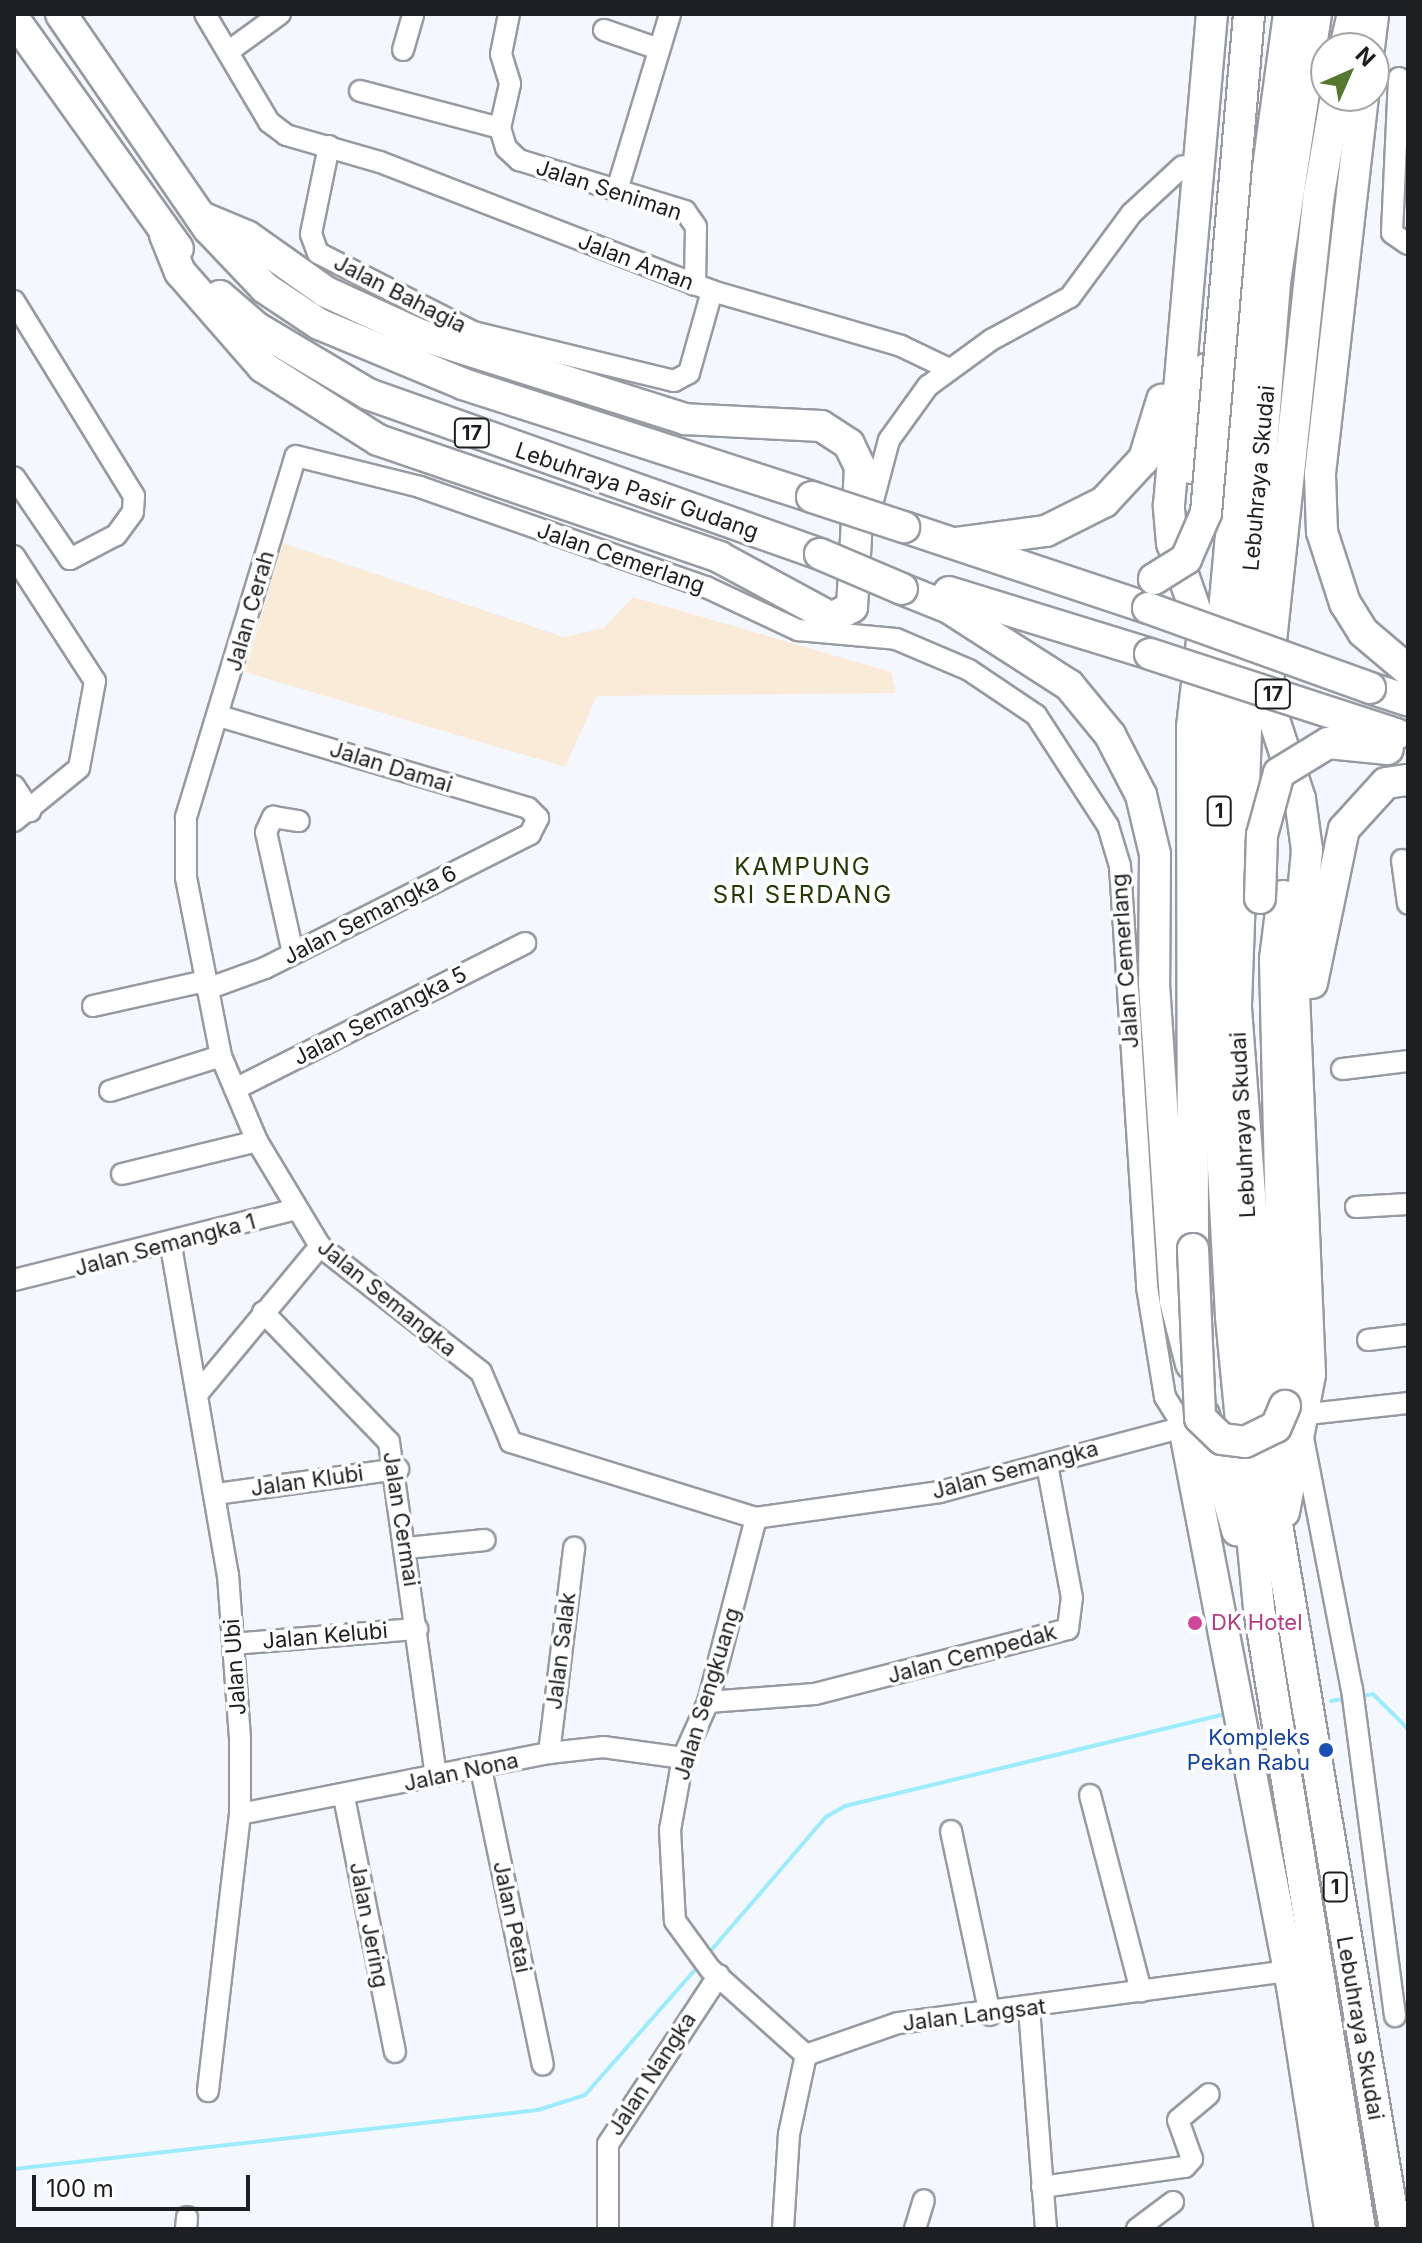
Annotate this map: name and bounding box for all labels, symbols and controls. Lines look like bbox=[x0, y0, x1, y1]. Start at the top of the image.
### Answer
north arrow bbox=[1310, 32, 1390, 112]
text: N bbox=[1350, 41, 1381, 72]
street label: Jalan Seniman bbox=[533, 154, 685, 226]
street label: Jalan Aman bbox=[575, 228, 697, 296]
street label: Jalan Bahagia bbox=[329, 249, 471, 339]
street label: Lebuhraya Skudai bbox=[1238, 384, 1280, 572]
road number: 17 bbox=[452, 417, 492, 449]
street label: Lebuhraya Pasir Gudang bbox=[512, 437, 762, 545]
street label: Jalan Cemerlang bbox=[534, 517, 708, 599]
street label: Jalan Cerah bbox=[220, 548, 280, 674]
road number: 17 bbox=[1253, 678, 1293, 710]
street label: Jalan Damai bbox=[326, 736, 456, 798]
road number: 1 bbox=[1205, 795, 1233, 827]
district label: KAMPUNG SRI SERDANG bbox=[713, 853, 893, 909]
street label: Jalan Semangka 6 bbox=[279, 860, 461, 970]
street label: Jalan Cemerlang bbox=[1106, 873, 1144, 1049]
street label: Jalan Semangka 5 bbox=[289, 961, 471, 1071]
street label: Lebuhraya Skudai bbox=[1225, 1031, 1261, 1219]
street label: Jalan Semangka 1 bbox=[72, 1208, 258, 1282]
street label: Jalan Semangka bbox=[312, 1234, 462, 1362]
street label: Jalan Semangka bbox=[929, 1435, 1101, 1505]
street label: Jalan Cermai bbox=[377, 1450, 425, 1588]
street label: Jalan Klubi bbox=[249, 1460, 365, 1502]
street label: Jalan Salak bbox=[541, 1591, 581, 1711]
street label: Jalan Sengkuang bbox=[668, 1604, 746, 1784]
place label: DK Hotel bbox=[1211, 1610, 1303, 1636]
marker: DK Hotel bbox=[1186, 1614, 1204, 1632]
street label: Jalan Kelubi bbox=[261, 1617, 389, 1655]
street label: Jalan Ubi bbox=[218, 1618, 252, 1716]
street label: Jalan Cempedak bbox=[884, 1619, 1060, 1689]
place label: Kompleks Pekan Rabu bbox=[1187, 1724, 1310, 1776]
marker: Kompleks Pekan Rabu bbox=[1317, 1741, 1335, 1759]
street label: Jalan Nona bbox=[401, 1747, 521, 1797]
street label: Jalan Petai bbox=[487, 1859, 537, 1975]
street label: Jalan Jering bbox=[344, 1860, 394, 1990]
road number: 1 bbox=[1321, 1871, 1349, 1903]
street label: Lebuhraya Skudai bbox=[1331, 1934, 1389, 2122]
street label: Jalan Langsat bbox=[901, 1993, 1047, 2037]
street label: Jalan Nangka bbox=[602, 2007, 702, 2141]
scale bar bbox=[36, 2159, 254, 2209]
text: 100 m bbox=[46, 2174, 114, 2203]

